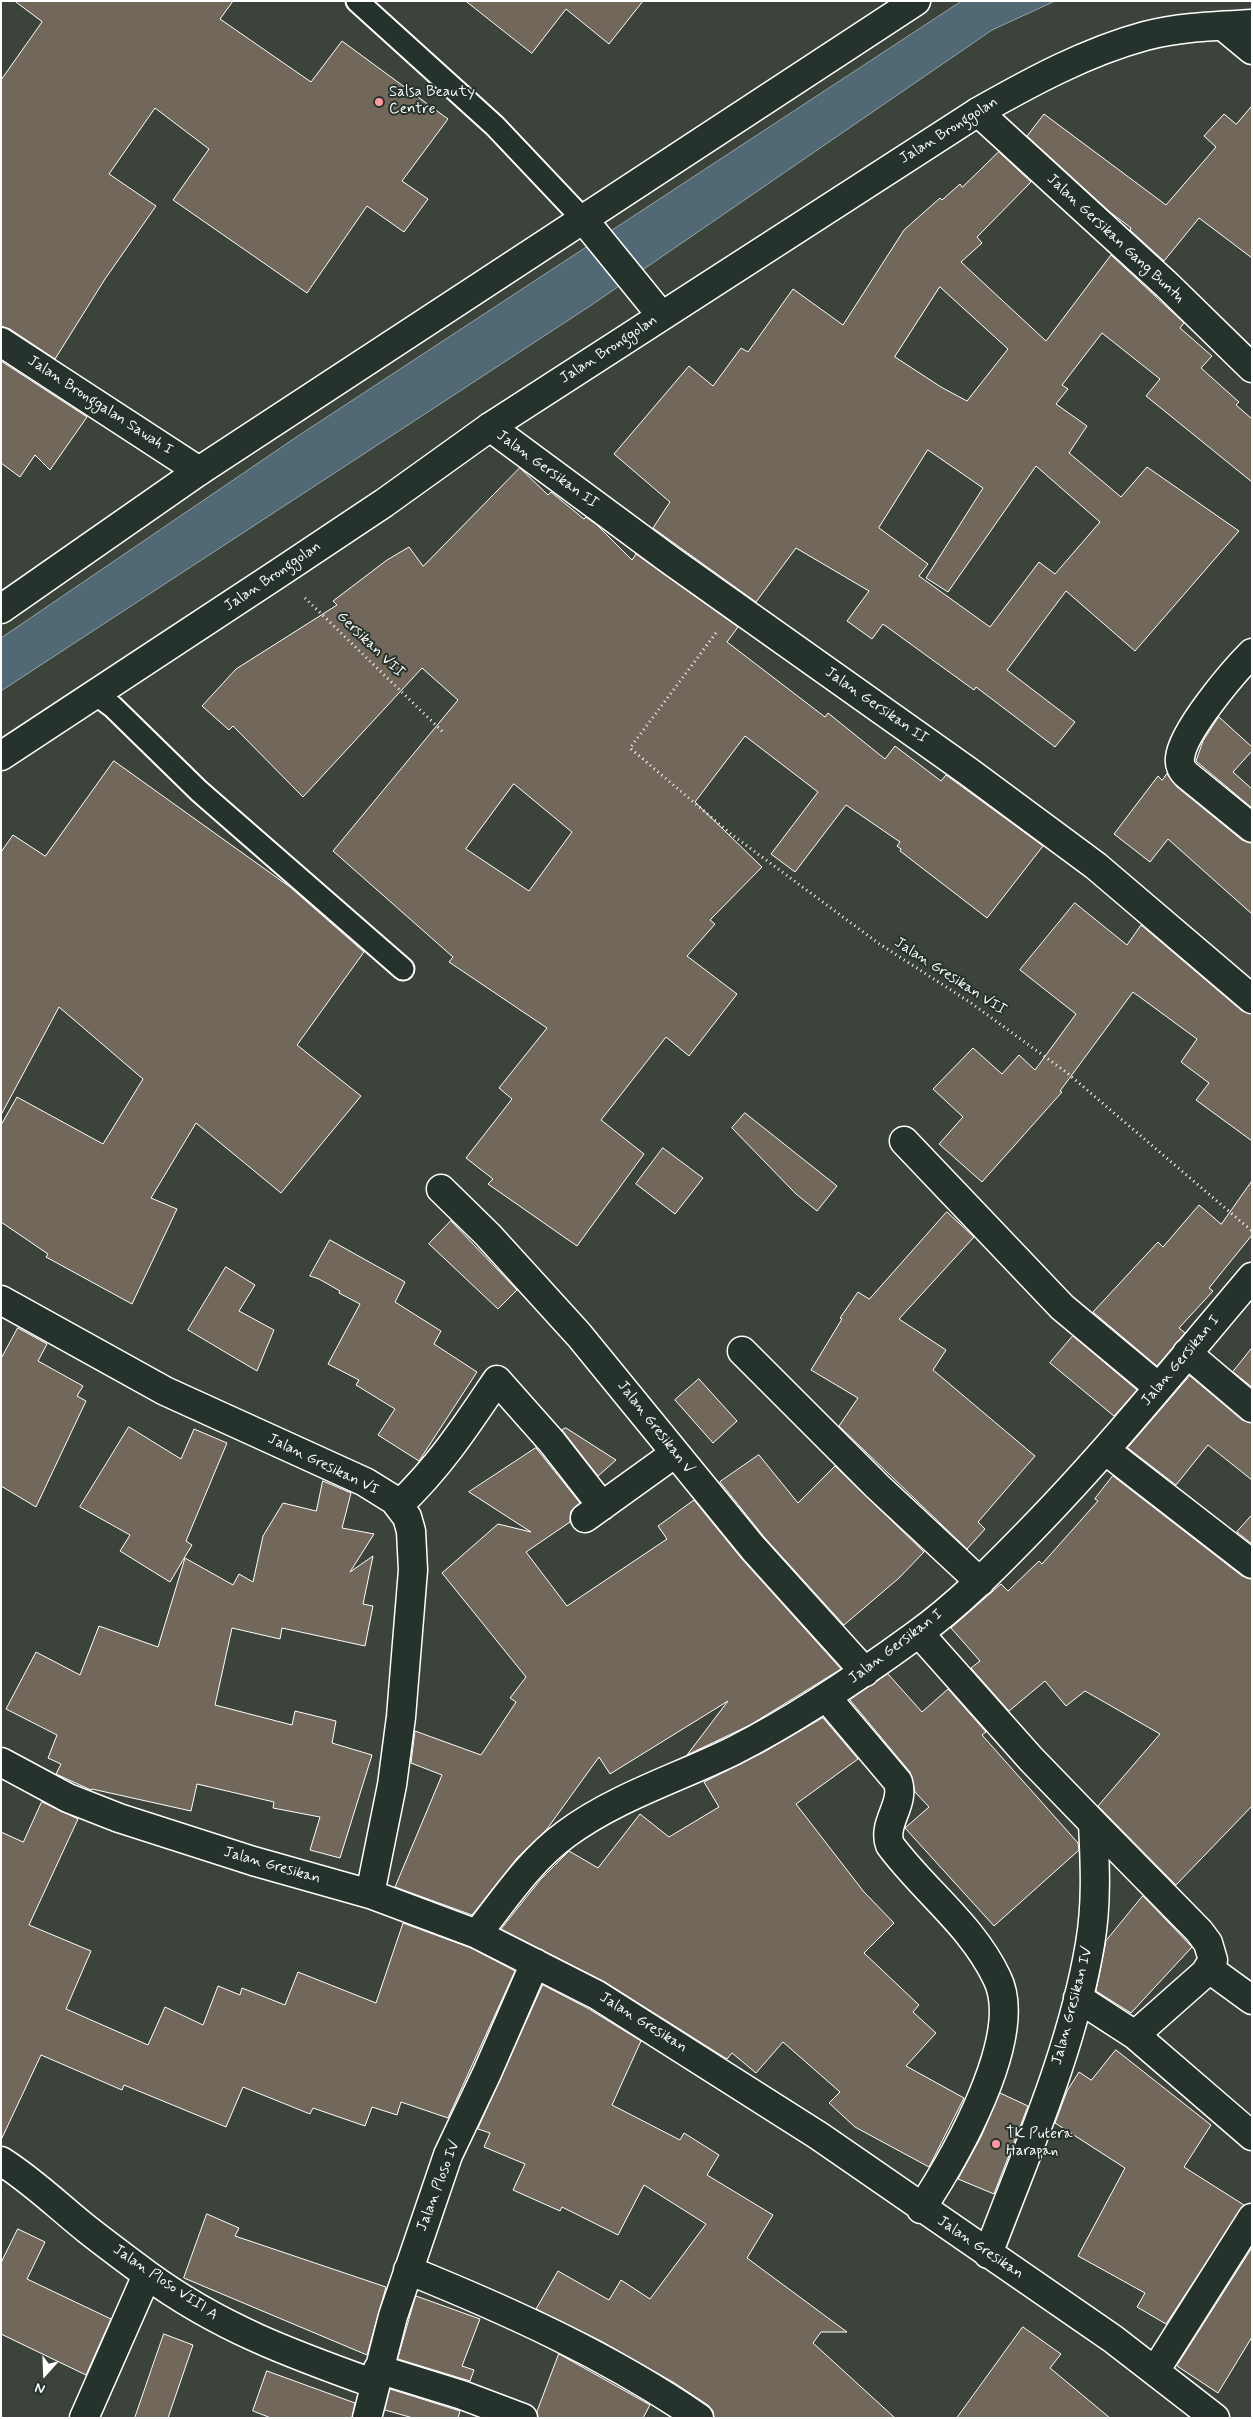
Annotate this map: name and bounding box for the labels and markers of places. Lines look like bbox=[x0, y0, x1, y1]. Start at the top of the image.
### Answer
place label: Salsa Beauty Centre bbox=[389, 84, 475, 119]
marker: Salsa Beauty Centre bbox=[373, 96, 385, 108]
place label: TK Putera Harapan bbox=[1006, 2126, 1072, 2161]
marker: TK Putera Harapan bbox=[990, 2138, 1002, 2150]

